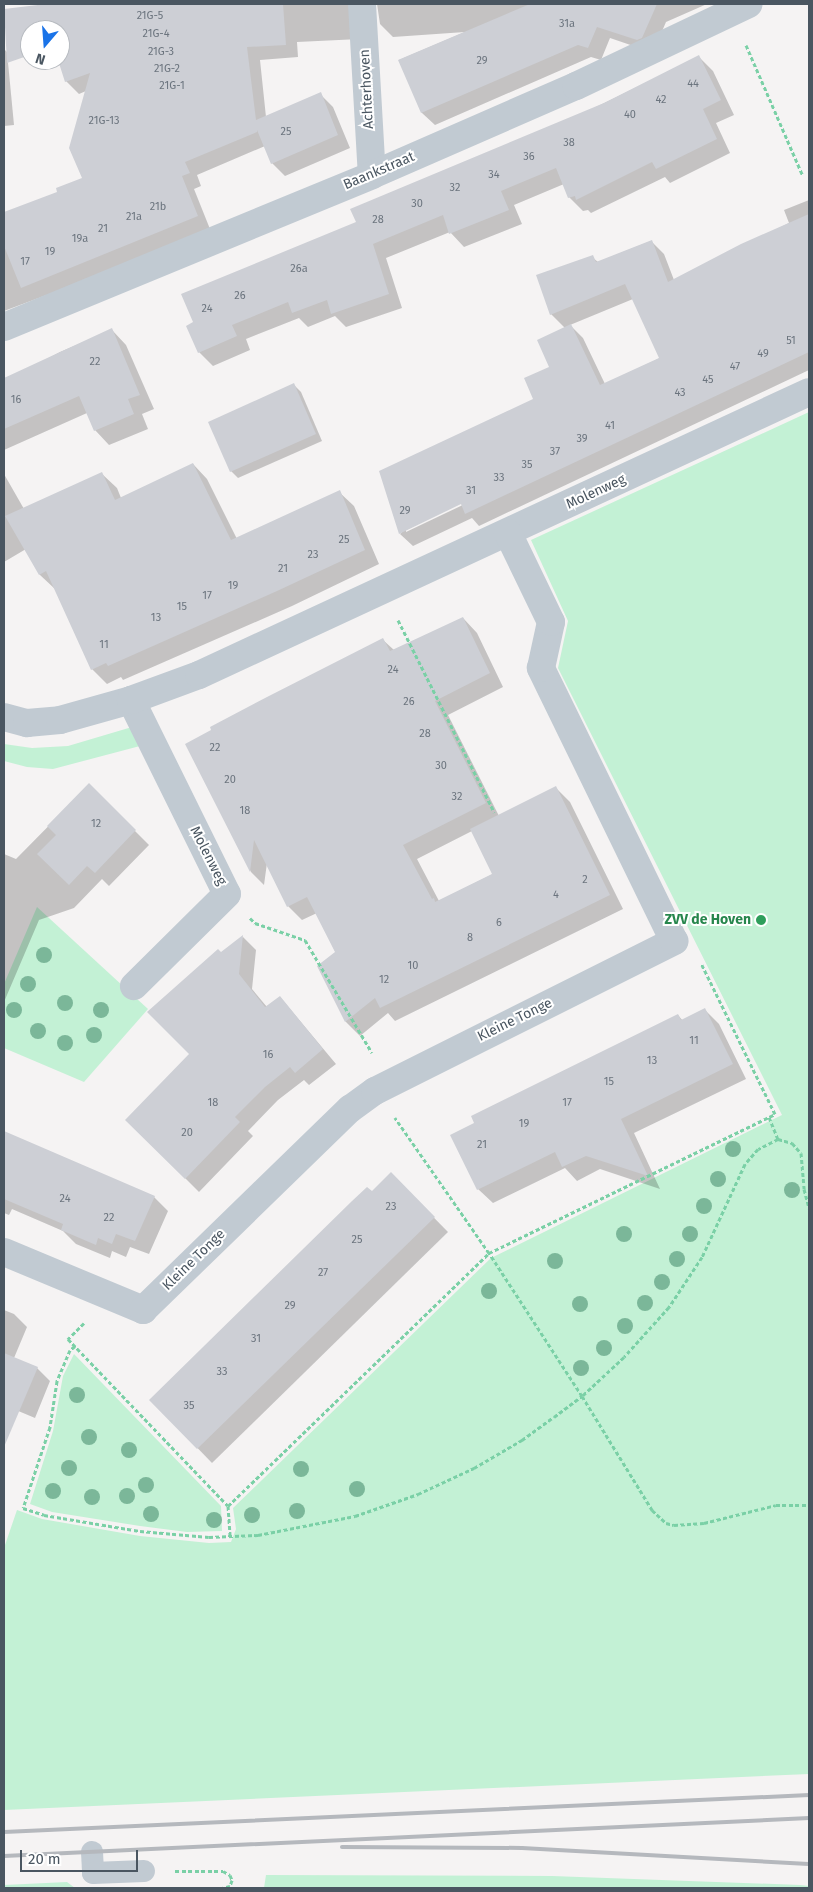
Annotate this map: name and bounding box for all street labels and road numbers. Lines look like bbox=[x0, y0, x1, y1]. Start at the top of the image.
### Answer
street label: Achterhoven bbox=[357, 49, 377, 129]
street label: Baankstraat bbox=[341, 148, 417, 194]
street label: Molenweg bbox=[564, 471, 628, 513]
street label: Molenweg bbox=[186, 824, 230, 888]
street label: Kleine Tonge bbox=[475, 995, 555, 1045]
street label: Kleine Tonge bbox=[159, 1226, 229, 1294]

